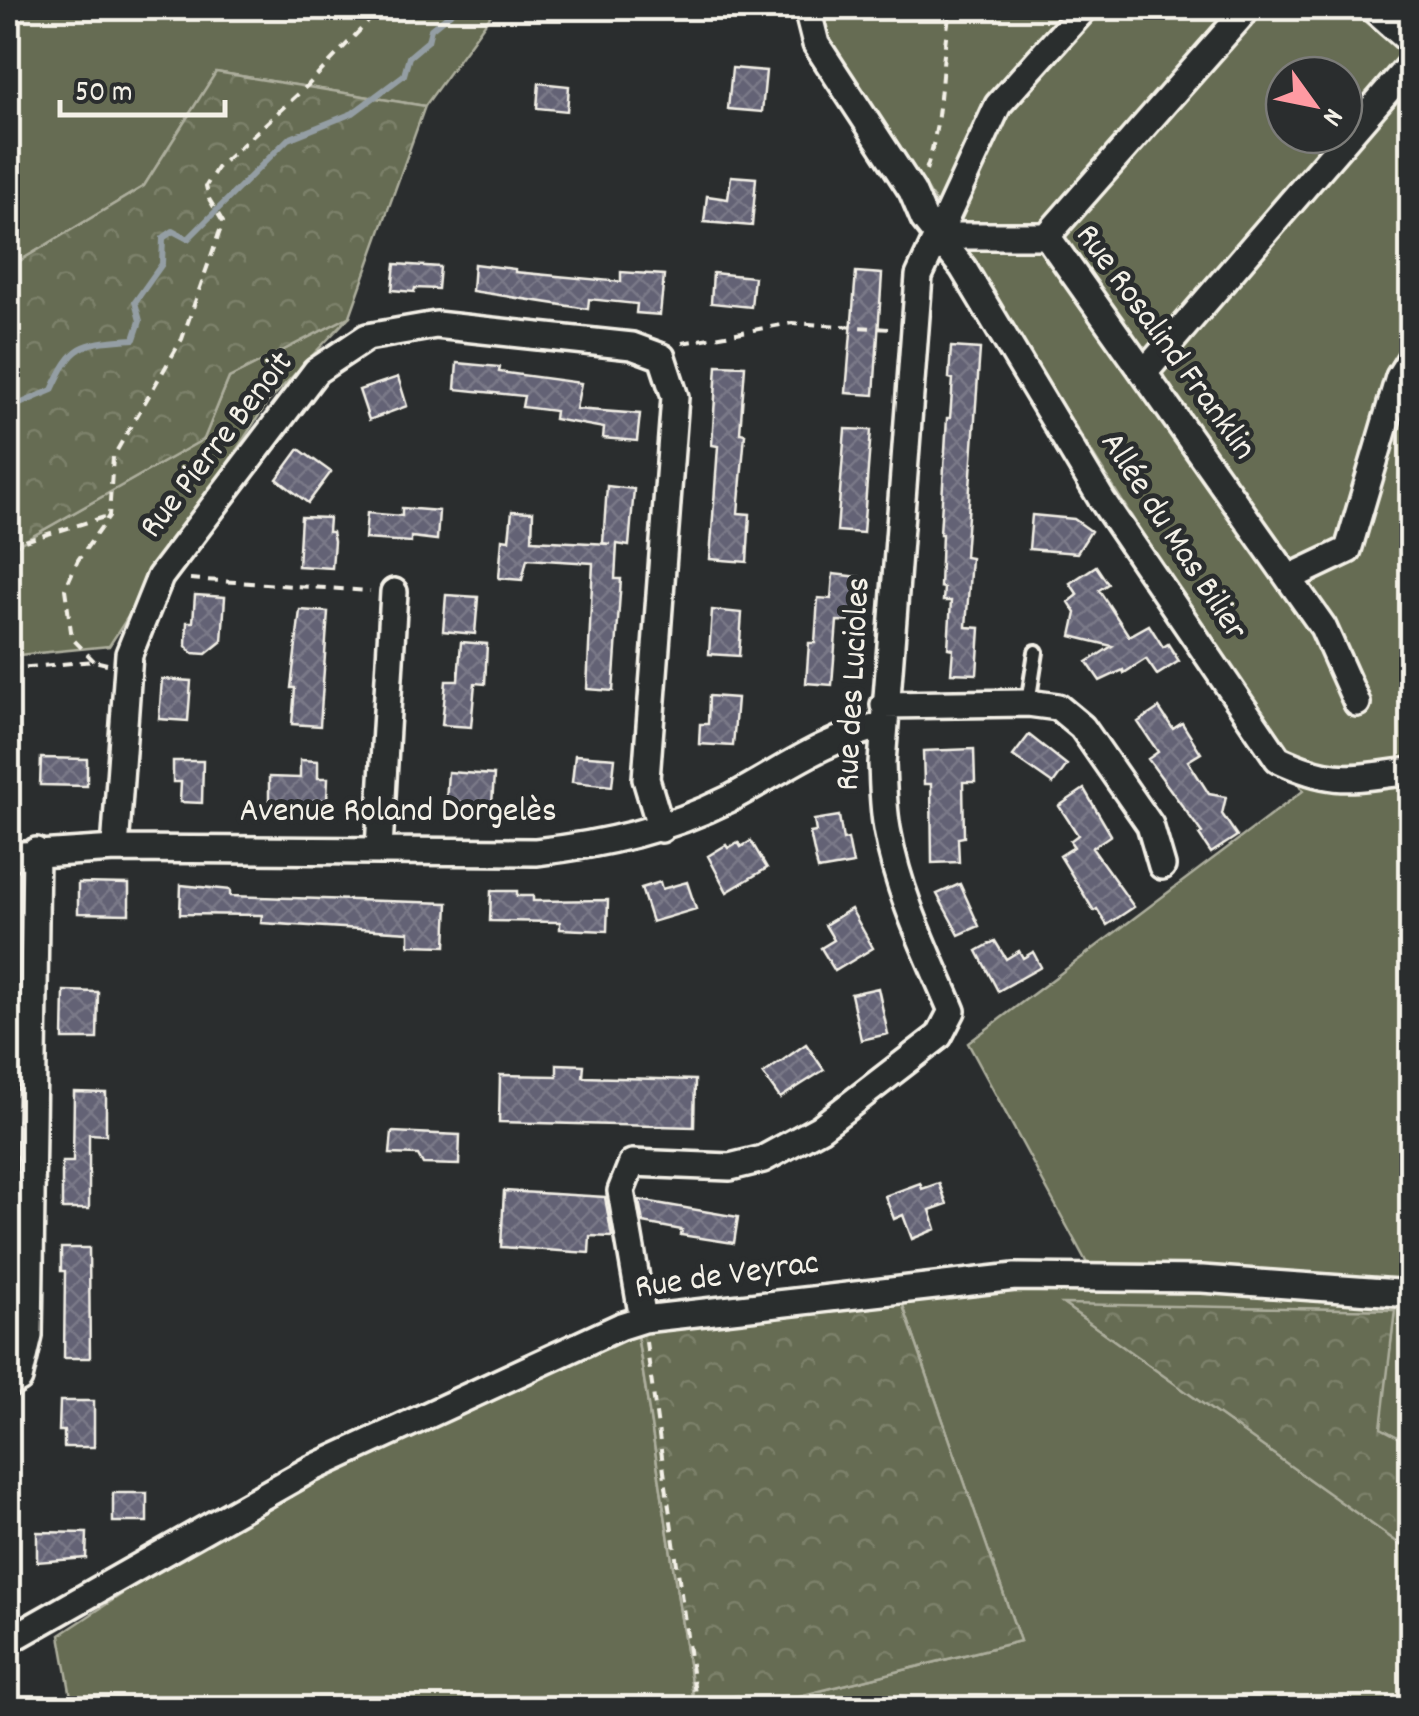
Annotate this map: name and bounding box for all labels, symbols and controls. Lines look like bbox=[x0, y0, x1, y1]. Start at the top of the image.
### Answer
scale bar bbox=[60, 55, 225, 117]
north arrow bbox=[1264, 55, 1364, 155]
text: 50 m bbox=[75, 73, 133, 116]
text: N bbox=[1310, 99, 1351, 133]
street label: Rue Rosalind Franklin bbox=[1061, 215, 1267, 471]
street label: Rue Pierre Benoit bbox=[129, 342, 307, 550]
street label: Allée du Mas Bilier bbox=[1086, 423, 1258, 651]
street label: Rue des Lucioles bbox=[824, 576, 886, 792]
street label: Avenue Roland Dorgelès bbox=[239, 788, 557, 838]
street label: Rue de Veyrac bbox=[632, 1239, 822, 1315]

